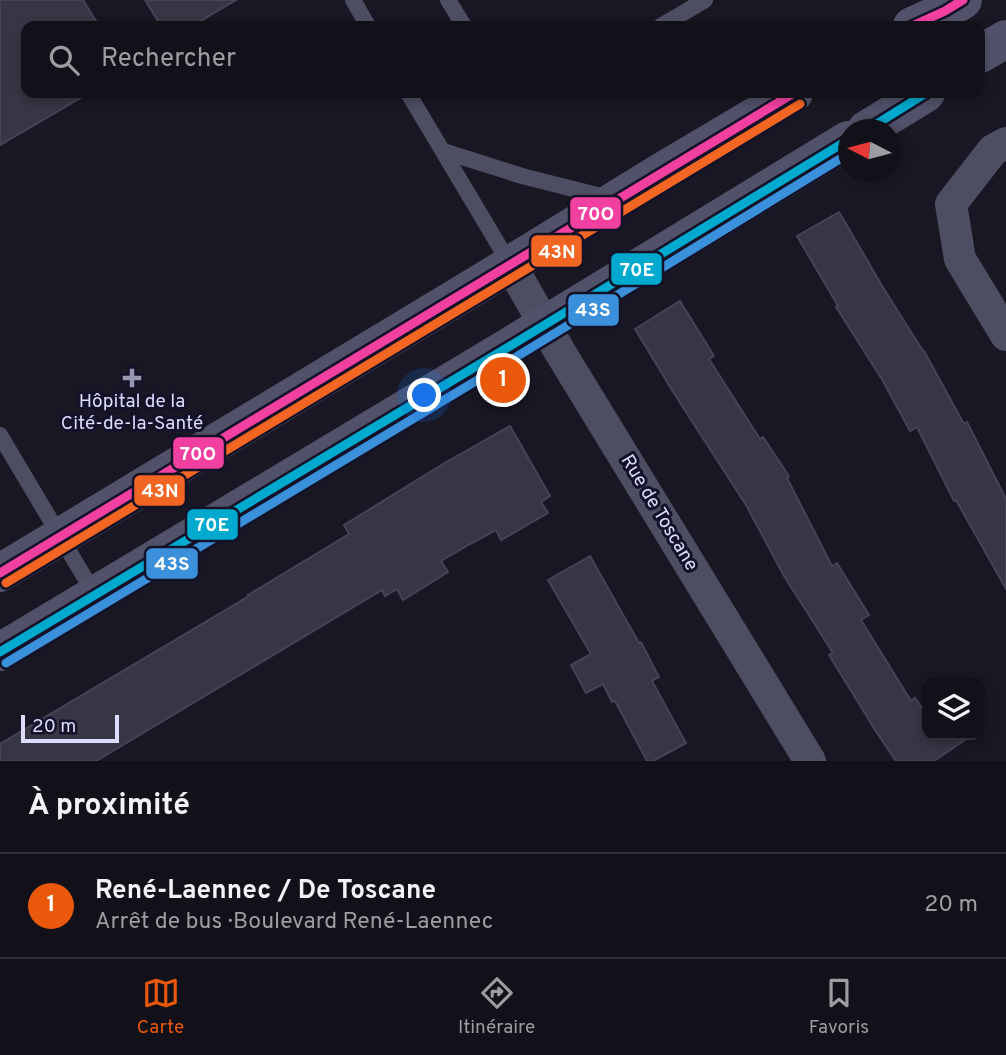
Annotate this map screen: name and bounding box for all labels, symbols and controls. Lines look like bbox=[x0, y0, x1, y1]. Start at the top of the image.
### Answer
search box bbox=[21, 21, 985, 98]
icon: search bbox=[45, 41, 83, 79]
text: Rechercher bbox=[101, 43, 236, 76]
north arrow bbox=[838, 119, 901, 182]
line badge: 70O bbox=[569, 196, 622, 230]
text: 70O bbox=[578, 203, 614, 227]
line badge: 43N bbox=[530, 234, 583, 268]
text: 43N bbox=[538, 241, 576, 265]
line badge: 70E bbox=[610, 252, 663, 286]
text: 70E bbox=[620, 259, 654, 283]
line badge: 43S bbox=[567, 293, 620, 327]
text: 43S bbox=[575, 299, 611, 323]
pin: 1 bbox=[480, 354, 526, 406]
marker: Hôpital de la Cité-de-la-Santé bbox=[122, 368, 142, 388]
your location bbox=[407, 378, 441, 412]
place label: Hôpital de la Cité-de-la-Santé bbox=[61, 390, 203, 436]
line badge: 70O bbox=[172, 436, 225, 470]
text: 70O bbox=[180, 443, 216, 467]
street label: Rue de Toscane bbox=[615, 450, 703, 576]
line badge: 43N bbox=[133, 474, 186, 507]
text: 43N bbox=[141, 480, 179, 504]
line badge: 70E bbox=[186, 508, 239, 541]
text: 70E bbox=[195, 514, 229, 538]
line badge: 43S bbox=[145, 547, 199, 580]
text: 43S bbox=[154, 553, 190, 577]
map controls bbox=[922, 677, 985, 740]
button: layers bbox=[922, 677, 985, 740]
scale bar bbox=[21, 712, 119, 744]
text: 20 m bbox=[32, 715, 76, 739]
text: À proximité bbox=[28, 788, 190, 825]
text: René-Laennec / De Toscane bbox=[95, 875, 436, 908]
text: 1 bbox=[46, 891, 56, 920]
text: 20 m bbox=[924, 891, 978, 920]
text: Arrêt de bus · Boulevard René-Laennec bbox=[95, 908, 493, 937]
tab: Carte bbox=[137, 974, 184, 1040]
tab: Itinéraire bbox=[458, 974, 535, 1040]
tab: Favoris bbox=[809, 974, 869, 1040]

